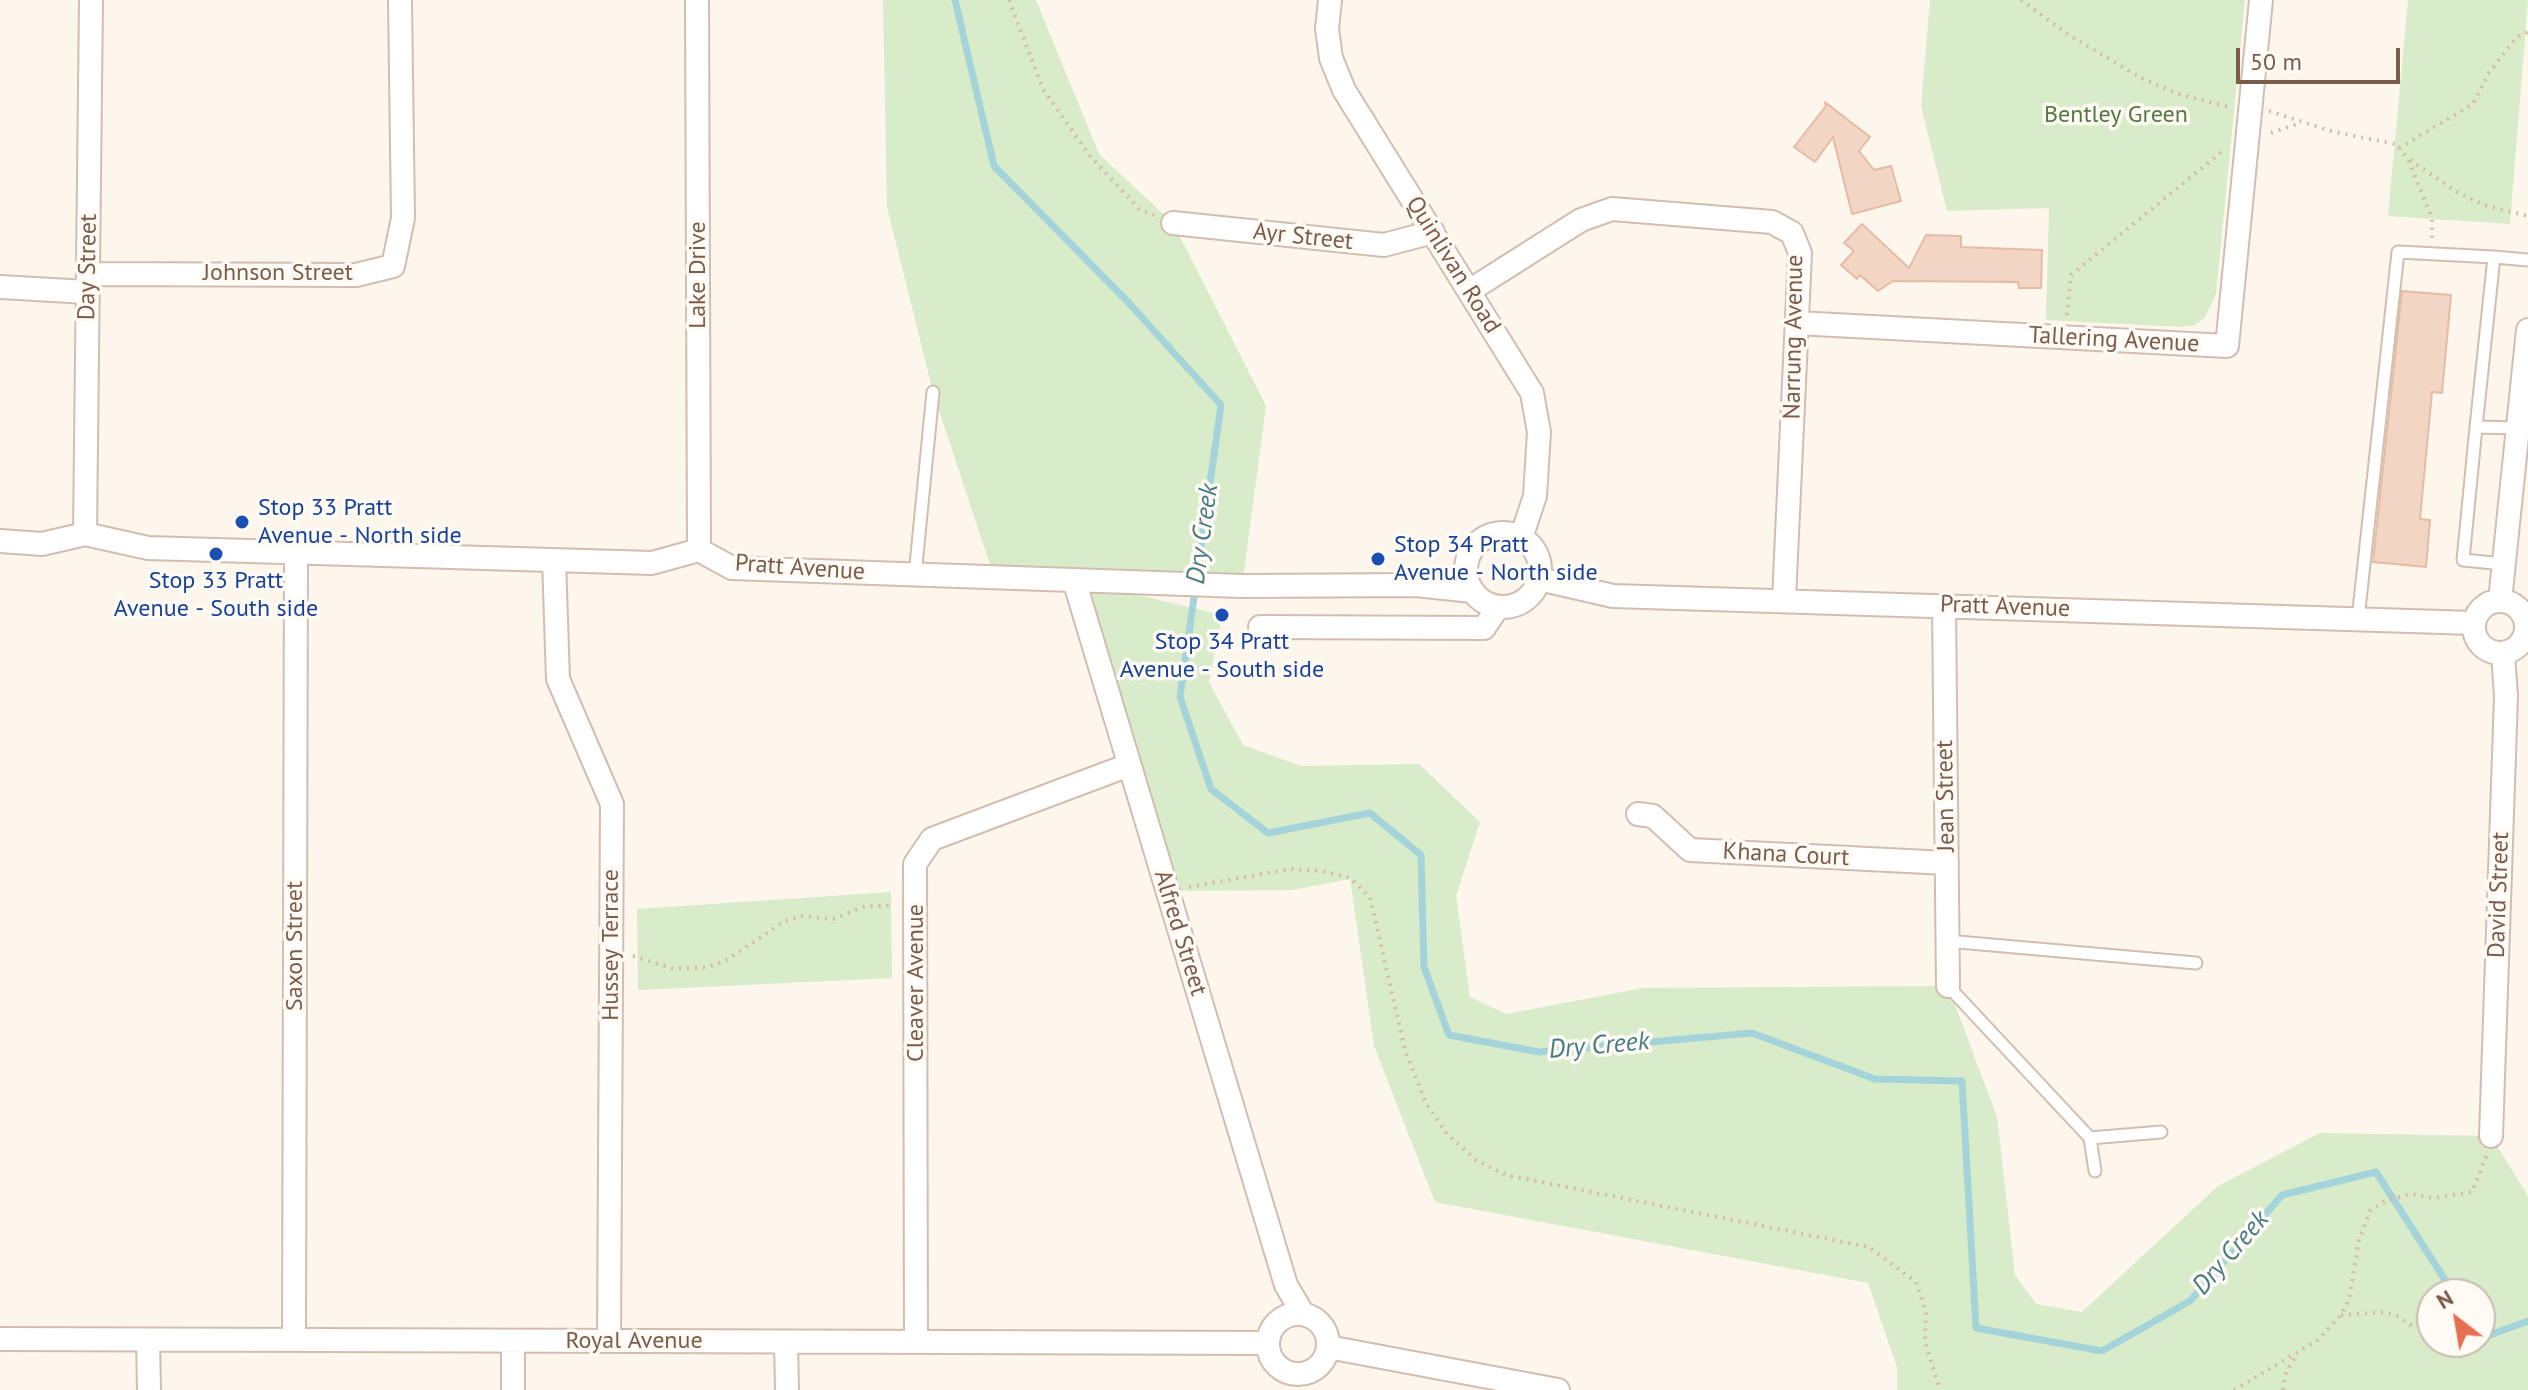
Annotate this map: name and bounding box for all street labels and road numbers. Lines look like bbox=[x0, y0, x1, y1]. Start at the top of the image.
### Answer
street label: Quinlivan Road bbox=[1399, 191, 1507, 339]
street label: Day Street bbox=[73, 214, 103, 320]
street label: Ayr Street bbox=[1252, 217, 1354, 257]
street label: Lake Drive bbox=[684, 221, 712, 329]
street label: Narrung Avenue bbox=[1778, 254, 1810, 420]
street label: Johnson Street bbox=[203, 259, 353, 287]
street label: Tallering Avenue bbox=[2028, 321, 2200, 359]
street label: Pratt Avenue bbox=[734, 549, 866, 587]
street label: Pratt Avenue bbox=[1939, 590, 2071, 624]
street label: Jean Street bbox=[1931, 740, 1961, 852]
street label: David Street bbox=[2482, 831, 2516, 959]
street label: Khana Court bbox=[1722, 837, 1850, 873]
street label: Alfred Street bbox=[1147, 867, 1213, 999]
street label: Hussey Terrace bbox=[597, 869, 625, 1021]
street label: Saxon Street bbox=[281, 881, 309, 1011]
street label: Cleaver Avenue bbox=[902, 904, 930, 1062]
street label: Royal Avenue bbox=[565, 1327, 703, 1355]

